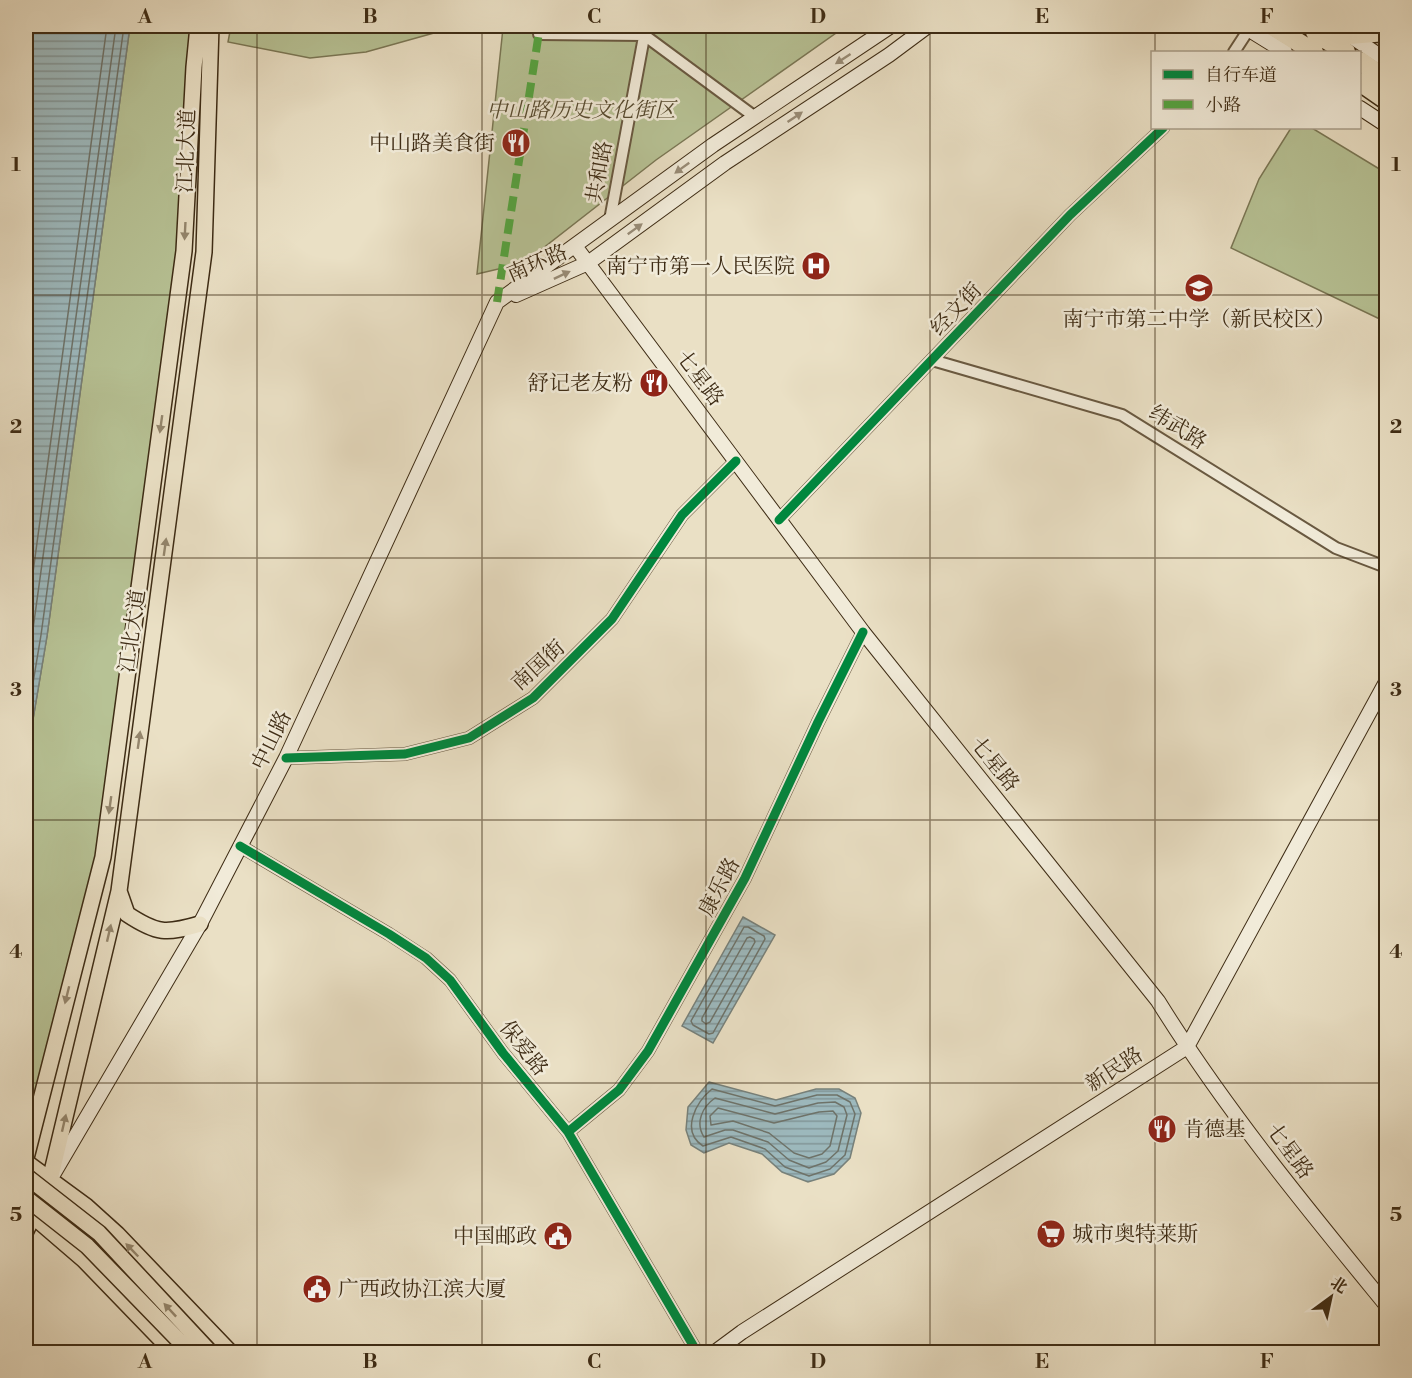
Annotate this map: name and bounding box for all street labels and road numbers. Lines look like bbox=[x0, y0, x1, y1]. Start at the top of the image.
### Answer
street label: 江北大道 bbox=[173, 109, 201, 193]
street label: 共和路 bbox=[582, 139, 618, 205]
street label: 南环路 bbox=[503, 240, 571, 288]
street label: 经文街 bbox=[925, 278, 988, 341]
street label: 七星路 bbox=[670, 346, 729, 412]
street label: 纬武路 bbox=[1144, 400, 1211, 456]
street label: 江北大道 bbox=[114, 588, 152, 675]
street label: 南国街 bbox=[507, 635, 571, 696]
street label: 中山路 bbox=[246, 706, 297, 774]
street label: 七星路 bbox=[964, 732, 1024, 797]
street label: 康乐路 bbox=[694, 854, 746, 921]
street label: 保爱路 bbox=[494, 1016, 553, 1081]
street label: 新民路 bbox=[1081, 1042, 1148, 1098]
street label: 七星路 bbox=[1260, 1118, 1318, 1185]

